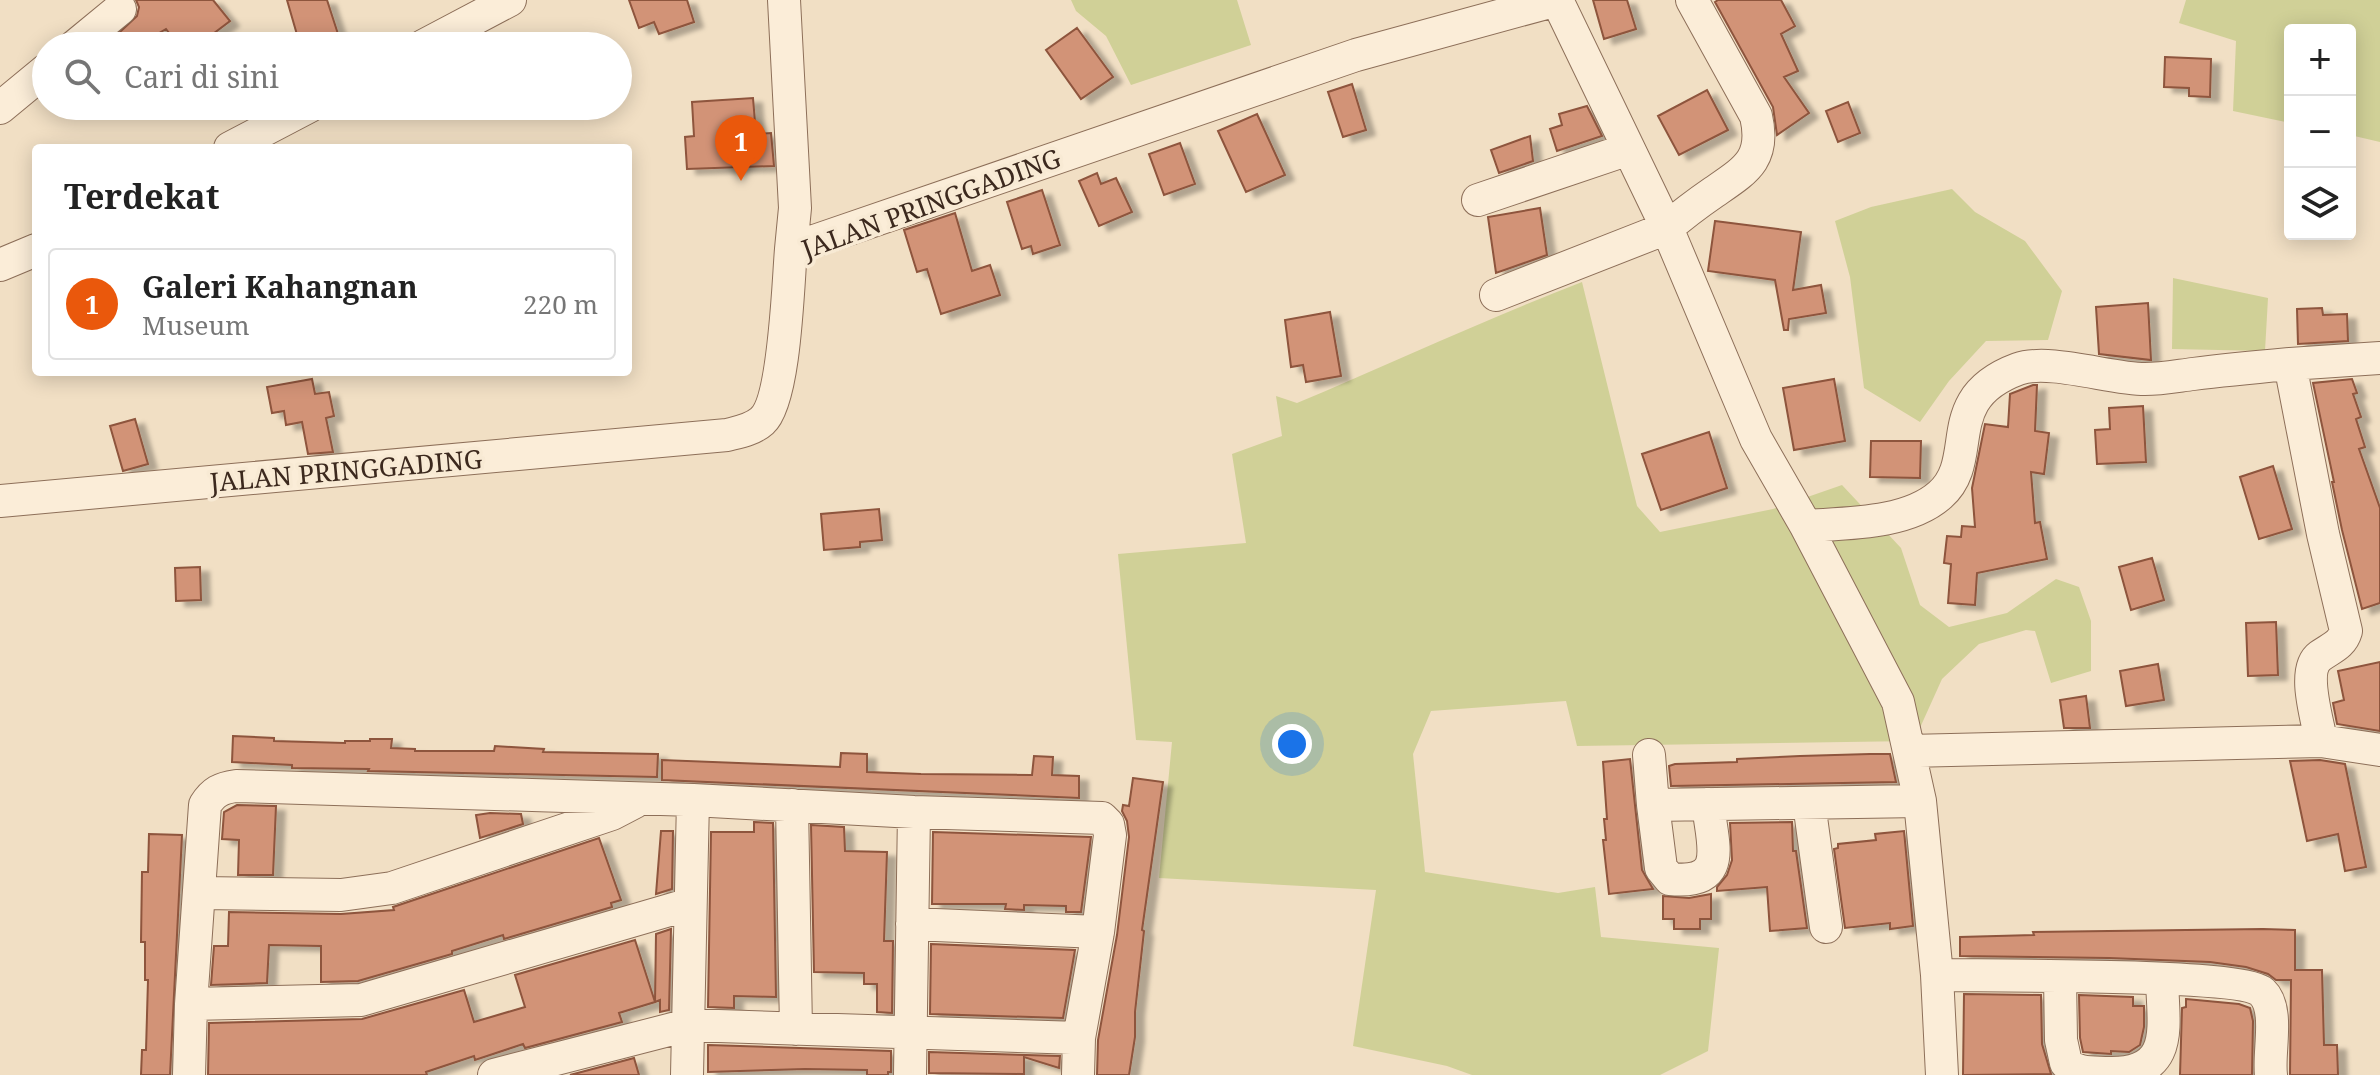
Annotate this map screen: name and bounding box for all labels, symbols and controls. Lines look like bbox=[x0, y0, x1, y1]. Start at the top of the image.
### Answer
map controls bbox=[2284, 24, 2356, 240]
button: + bbox=[2284, 24, 2356, 96]
search box bbox=[32, 32, 632, 120]
icon: search bbox=[60, 54, 104, 98]
text: Cari di sini bbox=[124, 56, 279, 97]
button: − bbox=[2284, 96, 2356, 168]
pin: 1 bbox=[715, 115, 767, 181]
street label: JALAN PRINGGADING bbox=[796, 139, 1066, 267]
button: layers bbox=[2284, 168, 2356, 240]
text: Terdekat bbox=[64, 173, 219, 219]
text: Galeri Kahangnan bbox=[142, 266, 418, 307]
text: 1 bbox=[85, 286, 99, 322]
text: 220 m bbox=[523, 286, 598, 322]
text: Museum bbox=[142, 307, 250, 343]
street label: JALAN PRINGGADING bbox=[207, 440, 484, 500]
your location bbox=[1272, 724, 1312, 764]

